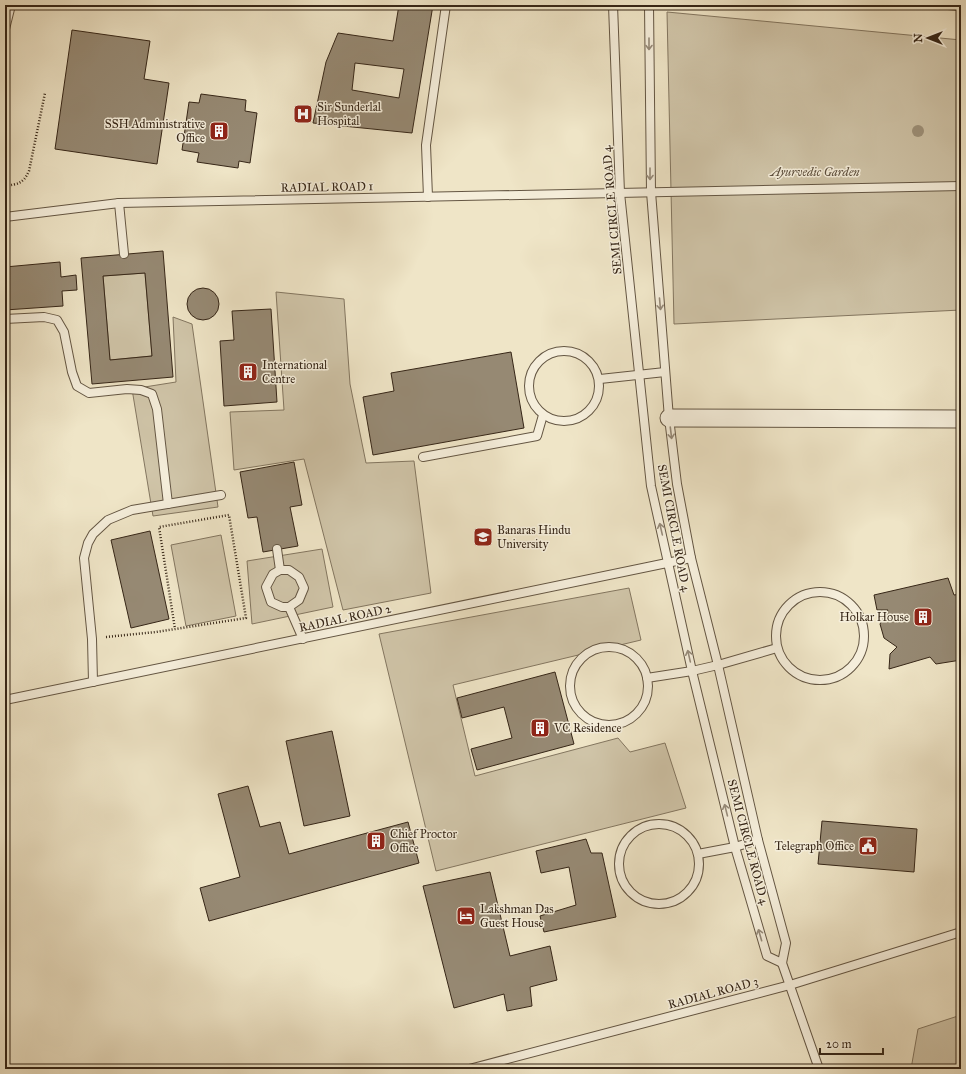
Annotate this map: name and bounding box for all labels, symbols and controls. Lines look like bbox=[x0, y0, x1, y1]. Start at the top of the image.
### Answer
north arrow bbox=[908, 18, 948, 58]
text: N bbox=[912, 33, 925, 43]
one-way arrow bbox=[646, 37, 653, 50]
place label: Sir Sunderlal Hospital bbox=[317, 100, 382, 128]
hospital icon: Sir Sunderlal Hospital bbox=[292, 103, 314, 125]
place label: SSH Administrative Office bbox=[105, 117, 205, 145]
building icon: SSH Administrative Office bbox=[208, 120, 230, 142]
street label: SEMI CIRCLE ROAD 4 bbox=[599, 145, 625, 275]
park label: Ayurvedic Garden bbox=[768, 165, 860, 179]
one-way arrow bbox=[646, 167, 654, 180]
street label: RADIAL ROAD 1 bbox=[281, 179, 374, 195]
one-way arrow bbox=[656, 297, 663, 310]
place label: International Centre bbox=[262, 358, 328, 386]
building icon: International Centre bbox=[237, 361, 259, 383]
one-way arrow bbox=[667, 426, 675, 439]
street label: SEMI CIRCLE ROAD 4 bbox=[655, 463, 693, 593]
place label: Banaras Hindu University bbox=[497, 523, 571, 551]
one-way arrow bbox=[656, 523, 664, 536]
school or university icon: Banaras Hindu University bbox=[472, 526, 494, 548]
street label: RADIAL ROAD 2 bbox=[298, 601, 392, 635]
building icon: Holkar House bbox=[912, 606, 934, 628]
place label: Holkar House bbox=[840, 610, 909, 624]
one-way arrow bbox=[685, 650, 693, 663]
building icon: VC Residence bbox=[529, 717, 551, 739]
place label: VC Residence bbox=[553, 721, 622, 735]
street label: SEMI CIRCLE ROAD 4 bbox=[724, 778, 772, 907]
one-way arrow bbox=[722, 804, 729, 817]
place label: Chief Proctor Office bbox=[390, 827, 458, 855]
building icon: Chief Proctor Office bbox=[365, 830, 387, 852]
public building icon: Telegraph Office bbox=[857, 835, 879, 857]
place label: Telegraph Office bbox=[775, 839, 854, 854]
place label: Lakshman Das Guest House bbox=[480, 902, 554, 930]
hotel icon: Lakshman Das Guest House bbox=[455, 905, 477, 927]
one-way arrow bbox=[756, 929, 764, 942]
street label: RADIAL ROAD 3 bbox=[666, 974, 760, 1012]
scale bar bbox=[820, 1030, 883, 1056]
text: 20 m bbox=[826, 1037, 852, 1051]

